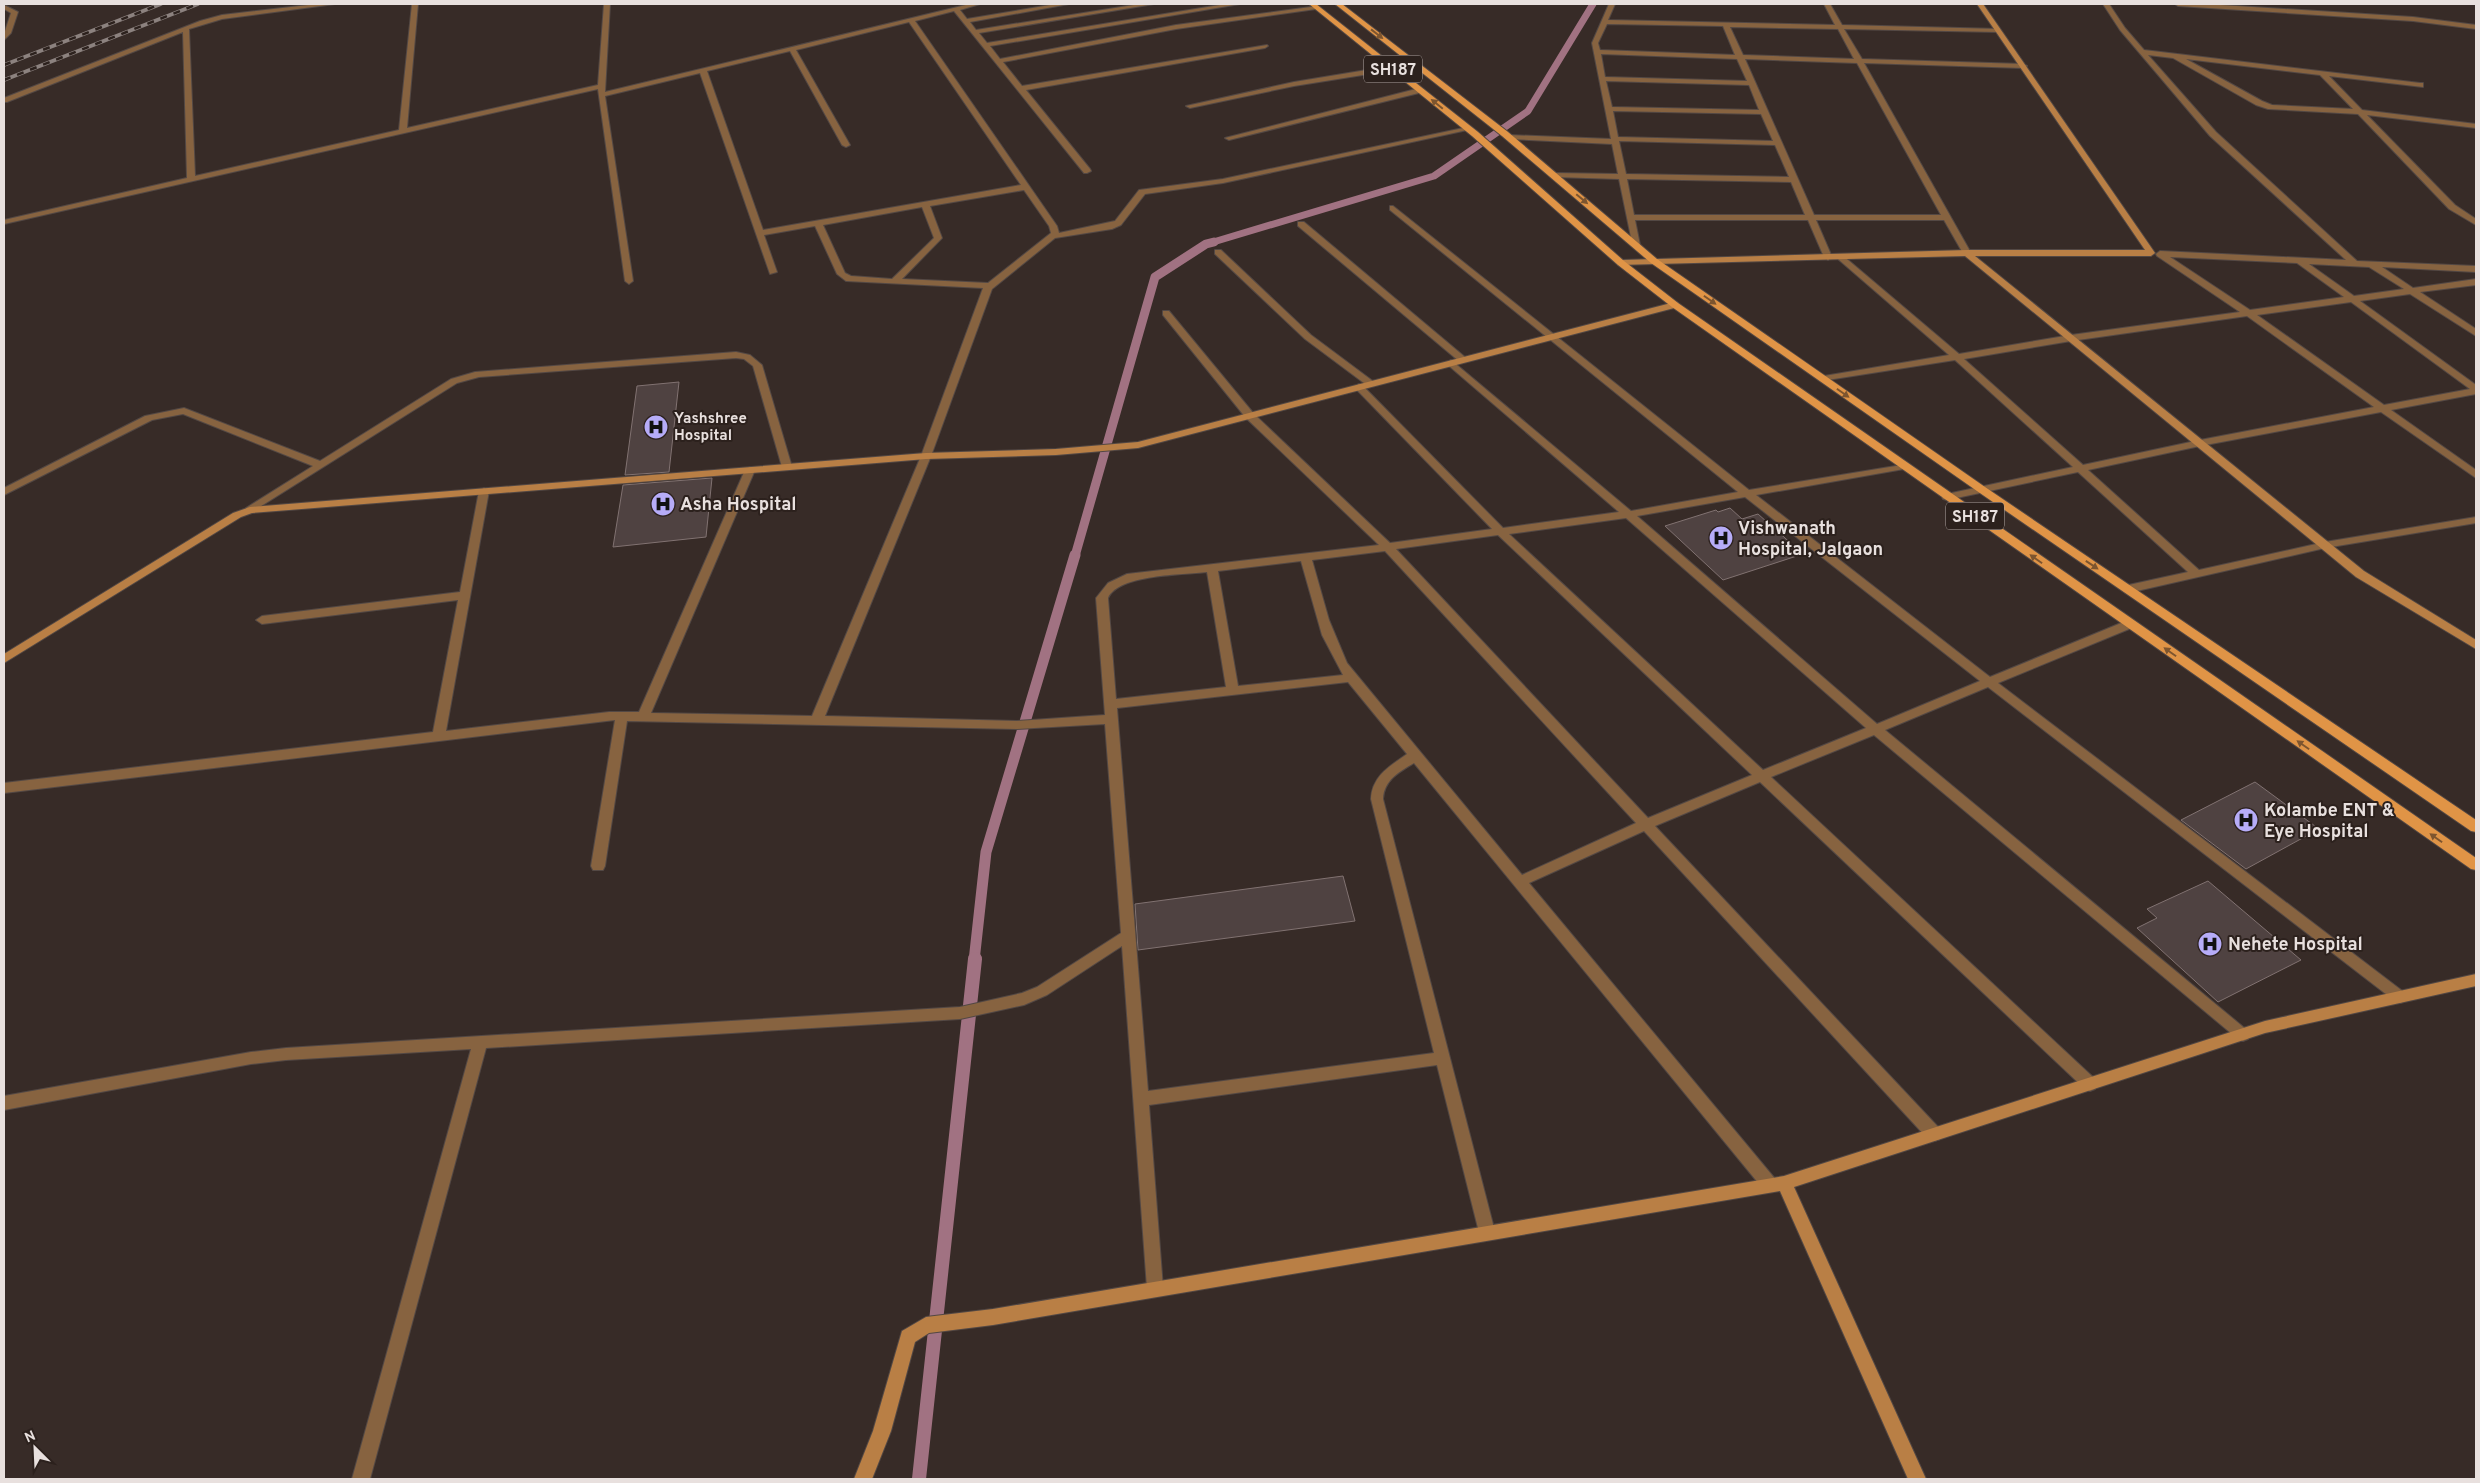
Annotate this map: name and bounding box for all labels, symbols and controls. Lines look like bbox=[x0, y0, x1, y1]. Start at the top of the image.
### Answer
one-way arrow bbox=[1370, 28, 1383, 39]
road number: SH187 bbox=[1364, 56, 1422, 82]
one-way arrow bbox=[1430, 98, 1443, 109]
one-way arrow bbox=[1576, 194, 1589, 205]
one-way arrow bbox=[1703, 295, 1717, 305]
one-way arrow bbox=[1836, 388, 1850, 398]
place label: Yashshree Hospital bbox=[674, 410, 747, 446]
hospital icon: Yashshree Hospital bbox=[643, 414, 669, 440]
hospital icon: Asha Hospital bbox=[650, 491, 676, 517]
place label: Asha Hospital bbox=[680, 494, 796, 517]
road number: SH187 bbox=[1946, 502, 2004, 530]
place label: Vishwanath Hospital, Jalgaon bbox=[1738, 518, 1883, 562]
hospital icon: Vishwanath Hospital, Jalgaon bbox=[1708, 525, 1734, 551]
one-way arrow bbox=[2029, 554, 2043, 564]
one-way arrow bbox=[2085, 560, 2099, 570]
one-way arrow bbox=[2163, 647, 2176, 657]
one-way arrow bbox=[2296, 740, 2310, 750]
place label: Kolambe ENT & Eye Hospital bbox=[2264, 800, 2395, 844]
hospital icon: Kolambe ENT & Eye Hospital bbox=[2233, 807, 2259, 833]
one-way arrow bbox=[2429, 833, 2443, 843]
hospital icon: Nehete Hospital bbox=[2197, 931, 2223, 957]
place label: Nehete Hospital bbox=[2228, 934, 2363, 957]
north arrow bbox=[10, 1423, 60, 1473]
text: N bbox=[22, 1428, 38, 1447]

